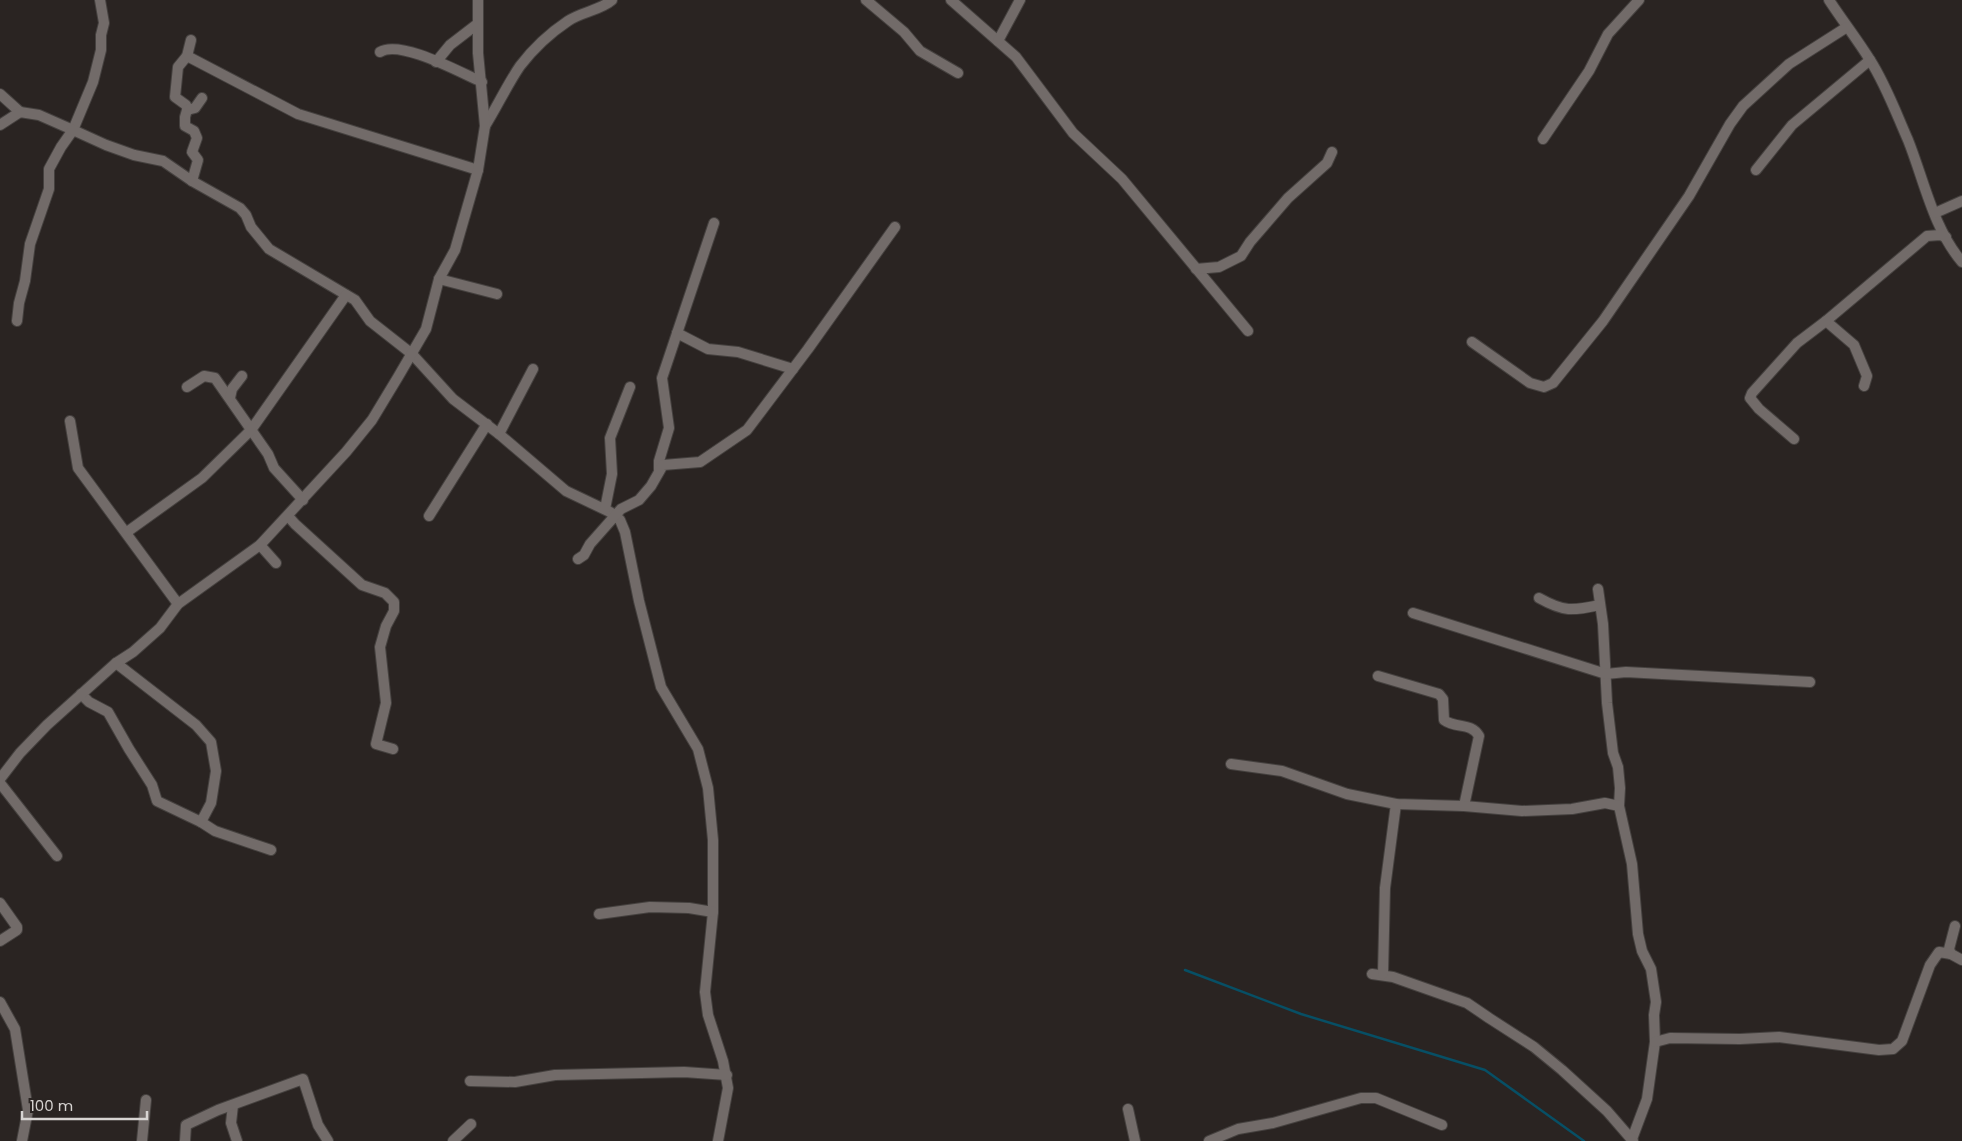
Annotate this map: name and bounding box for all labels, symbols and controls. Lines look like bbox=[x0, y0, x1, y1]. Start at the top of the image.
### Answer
scale bar bbox=[22, 1088, 148, 1120]
text: 100 m bbox=[30, 1095, 73, 1116]

